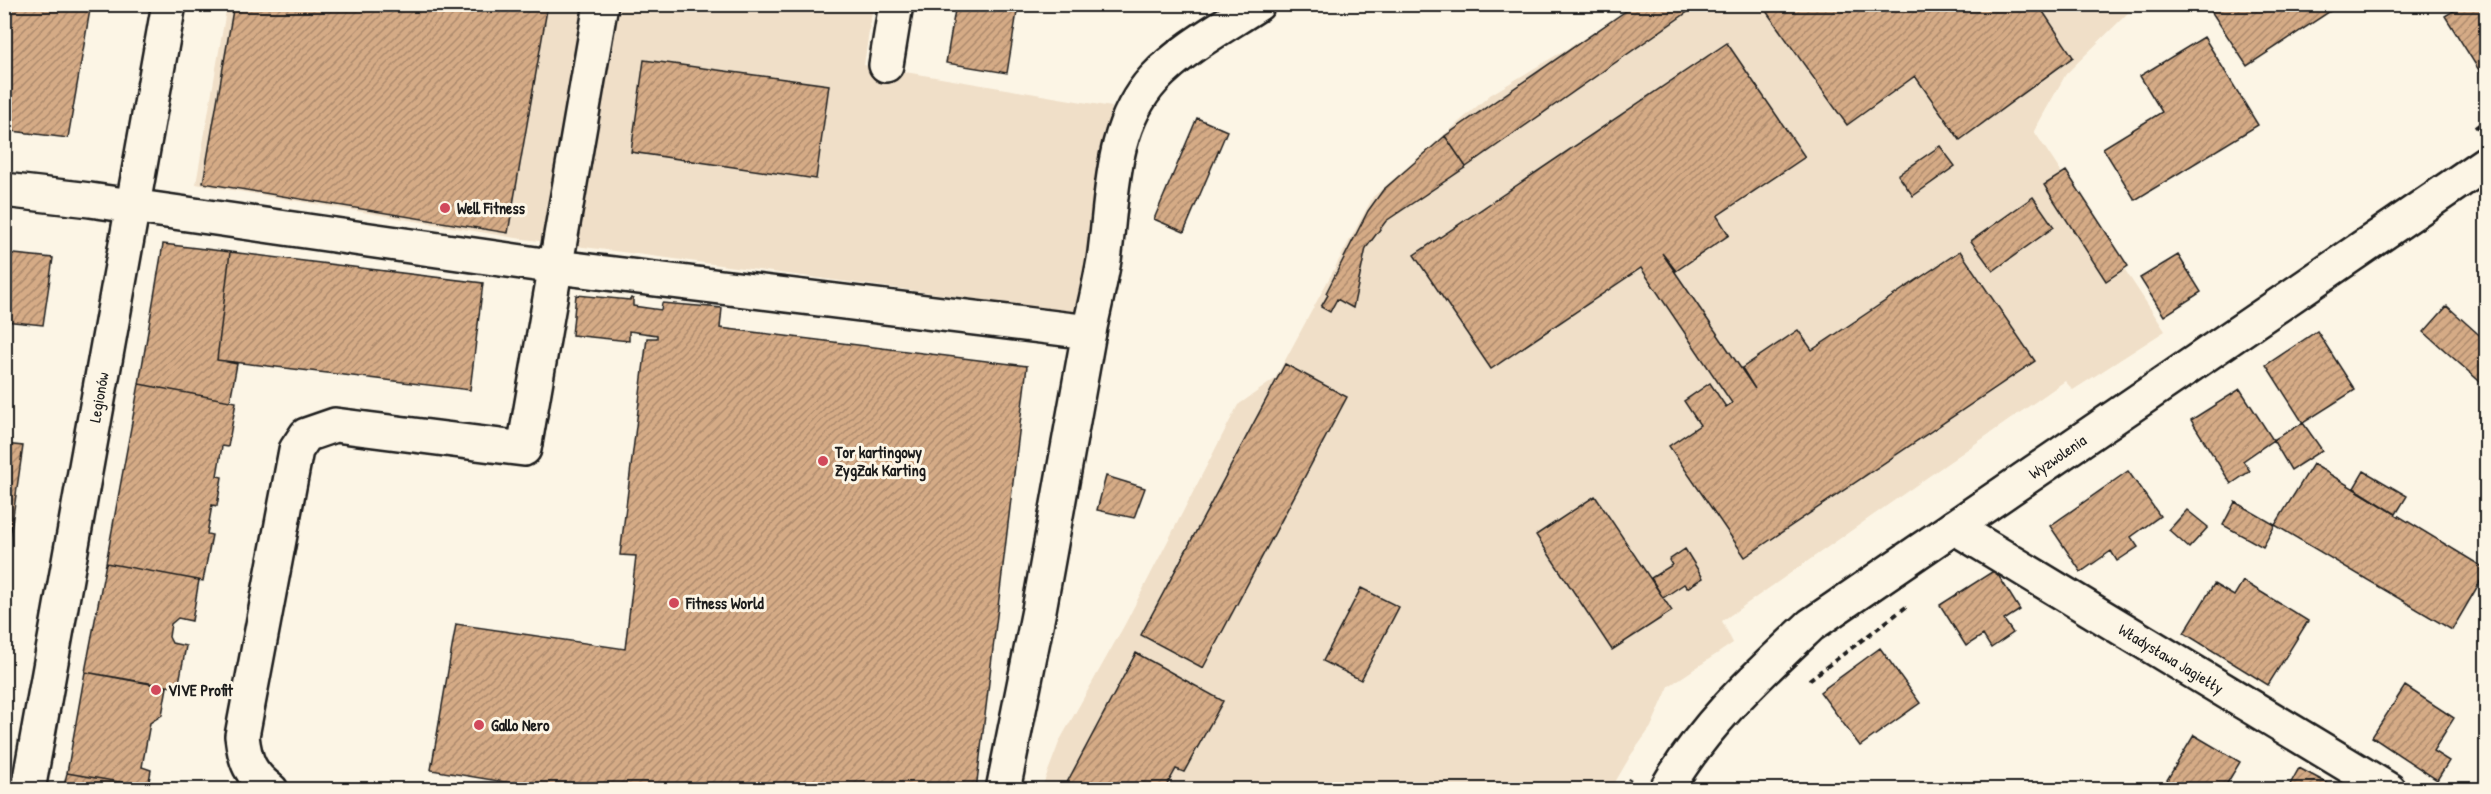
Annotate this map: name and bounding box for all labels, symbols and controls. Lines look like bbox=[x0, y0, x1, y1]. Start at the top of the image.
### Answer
place label: Well Fitness bbox=[457, 197, 526, 219]
marker: Well Fitness bbox=[438, 201, 452, 215]
street label: Legionów bbox=[83, 370, 114, 424]
street label: Wyzwolenia bbox=[2024, 429, 2090, 484]
place label: Tor kartingowy ZygZak Karting bbox=[834, 441, 926, 482]
marker: Tor kartingowy ZygZak Karting bbox=[816, 454, 830, 468]
place label: Fitness World bbox=[685, 592, 764, 614]
marker: Fitness World bbox=[667, 596, 681, 610]
street label: Władysława Jagiełły bbox=[2115, 618, 2228, 699]
place label: VIVE Profit bbox=[168, 679, 233, 701]
marker: VIVE Profit bbox=[149, 683, 163, 697]
place label: Gallo Nero bbox=[491, 714, 550, 736]
marker: Gallo Nero bbox=[472, 718, 486, 732]

